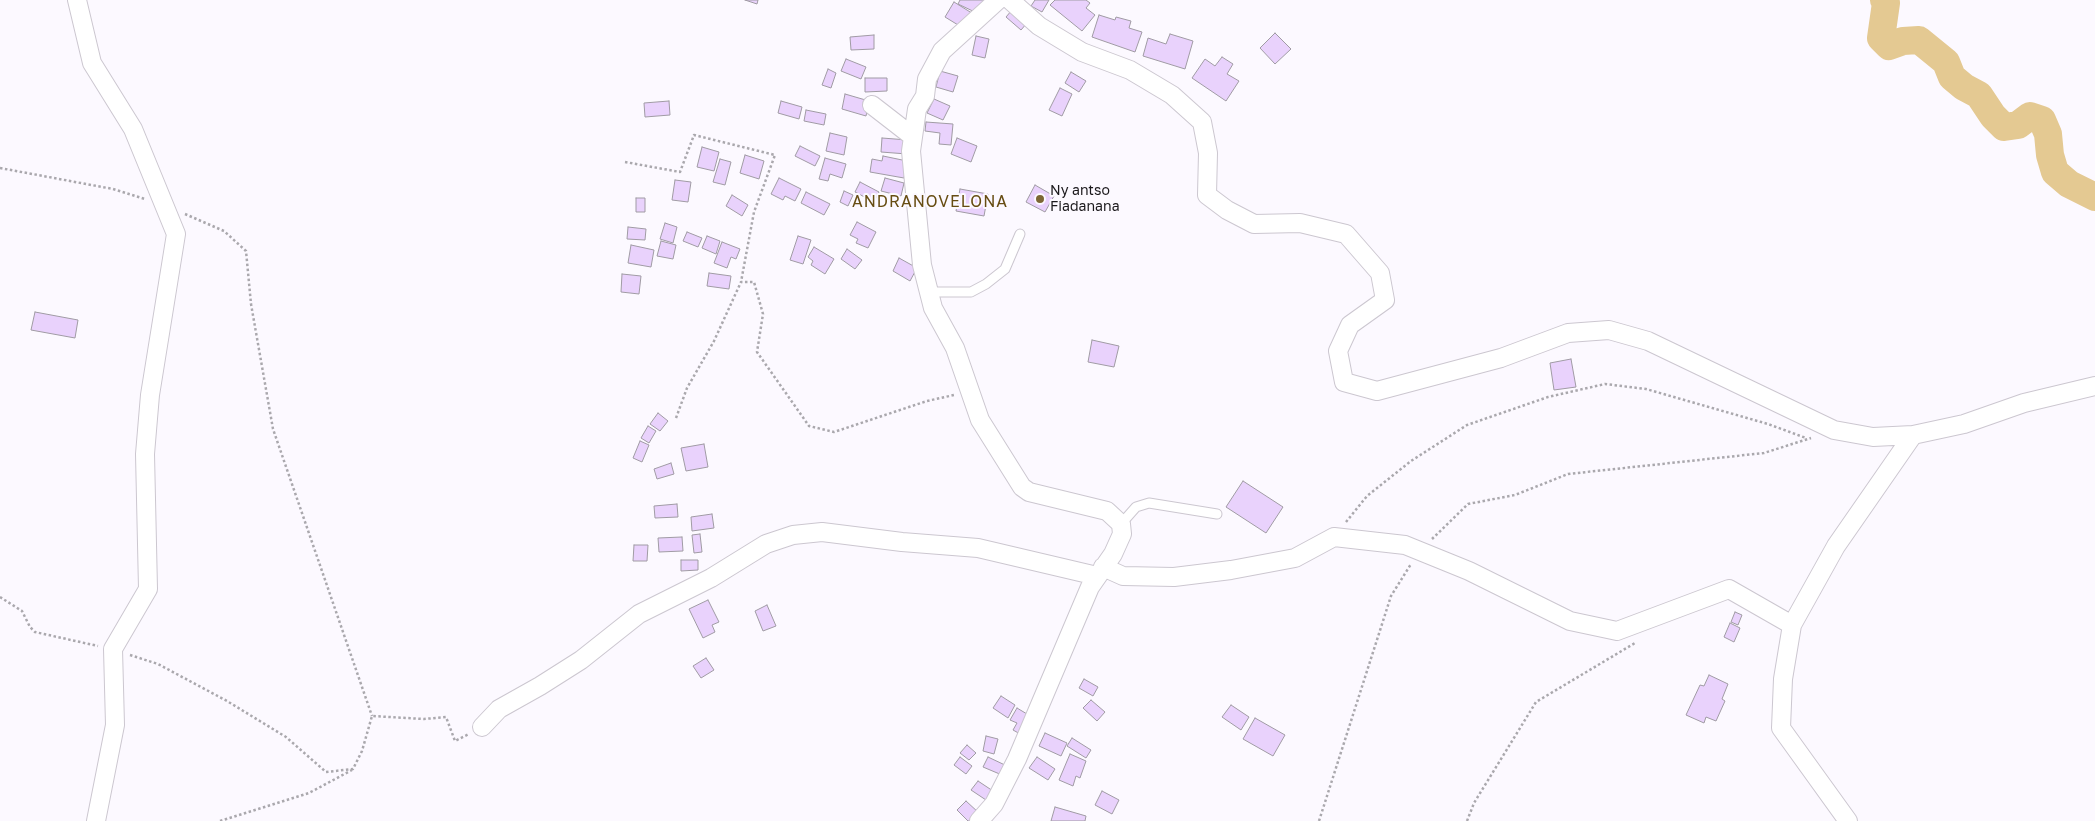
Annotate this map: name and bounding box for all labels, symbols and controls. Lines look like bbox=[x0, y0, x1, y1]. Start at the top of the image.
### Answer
place label: Ny antso Fiadanana bbox=[1050, 183, 1120, 216]
district label: ANDRANOVELONA bbox=[850, 192, 1010, 212]
marker: Ny antso Fiadanana bbox=[1034, 193, 1046, 205]

